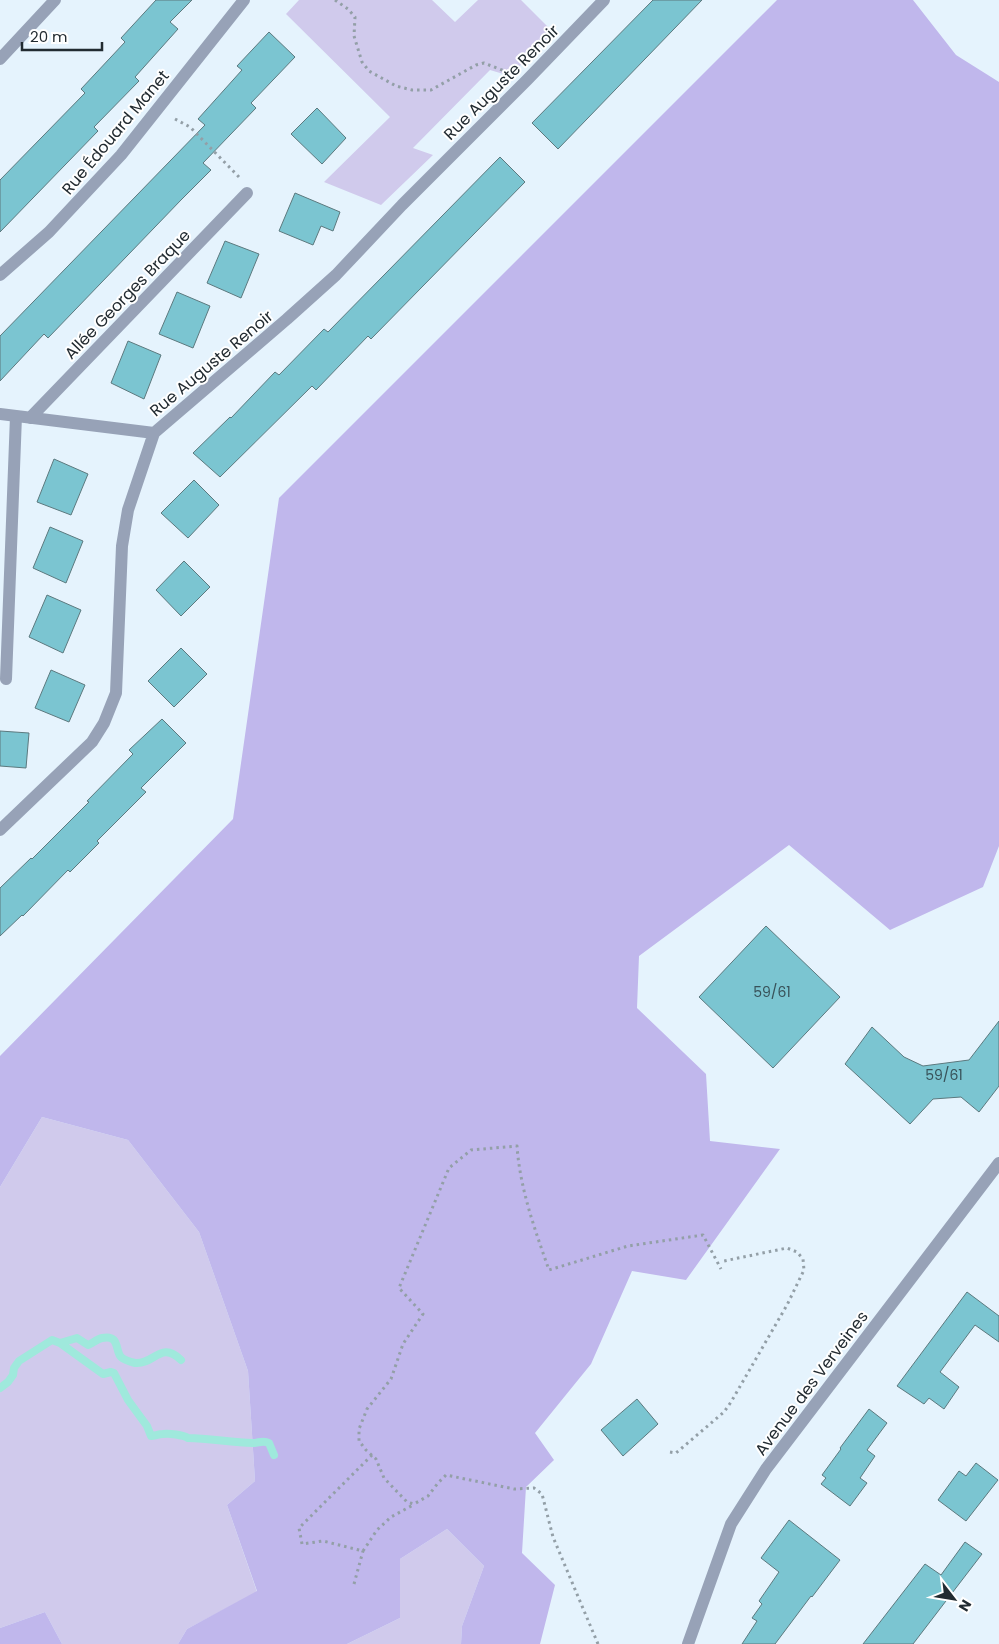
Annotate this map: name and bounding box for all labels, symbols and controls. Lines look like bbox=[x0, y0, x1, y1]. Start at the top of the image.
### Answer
scale bar bbox=[22, 20, 102, 52]
street label: Rue Auguste Renoir bbox=[439, 20, 564, 145]
text: 20 m bbox=[30, 26, 68, 47]
street label: Rue Édouard Manet bbox=[56, 65, 174, 200]
street label: Allée Georges Braque bbox=[59, 224, 196, 364]
street label: Rue Auguste Renoir bbox=[145, 305, 278, 422]
house number: 59/61 bbox=[753, 982, 791, 1002]
house number: 59/61 bbox=[925, 1065, 963, 1085]
street label: Avenue des Verveines bbox=[749, 1306, 873, 1460]
north arrow bbox=[929, 1574, 979, 1624]
text: N bbox=[954, 1596, 976, 1615]

